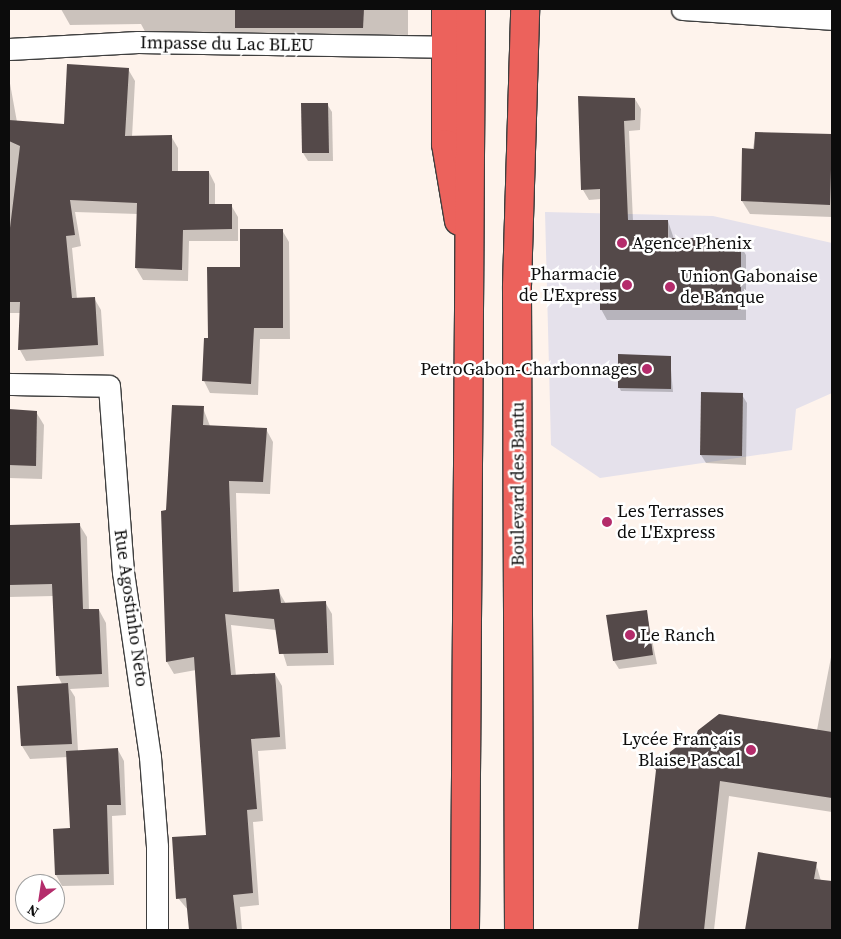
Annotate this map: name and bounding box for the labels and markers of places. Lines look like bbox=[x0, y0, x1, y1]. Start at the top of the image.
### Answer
place label: Agence Phenix bbox=[632, 232, 752, 254]
marker: Agence Phenix bbox=[616, 237, 628, 249]
place label: Pharmacie de L'Express bbox=[519, 264, 617, 306]
place label: Union Gabonaise de Banque bbox=[680, 266, 818, 308]
marker: Pharmacie de L'Express bbox=[621, 279, 633, 291]
marker: Union Gabonaise de Banque bbox=[664, 281, 676, 293]
place label: PetroGabon-Charbonnages bbox=[420, 358, 637, 380]
marker: PetroGabon-Charbonnages bbox=[641, 363, 653, 375]
place label: Les Terrasses de L'Express bbox=[617, 501, 725, 544]
marker: Les Terrasses de L'Express bbox=[601, 516, 613, 528]
place label: Le Ranch bbox=[640, 624, 715, 646]
marker: Le Ranch bbox=[624, 629, 636, 641]
place label: Lycée Français Blaise Pascal bbox=[622, 729, 741, 772]
marker: Lycée Français Blaise Pascal bbox=[745, 744, 757, 756]

